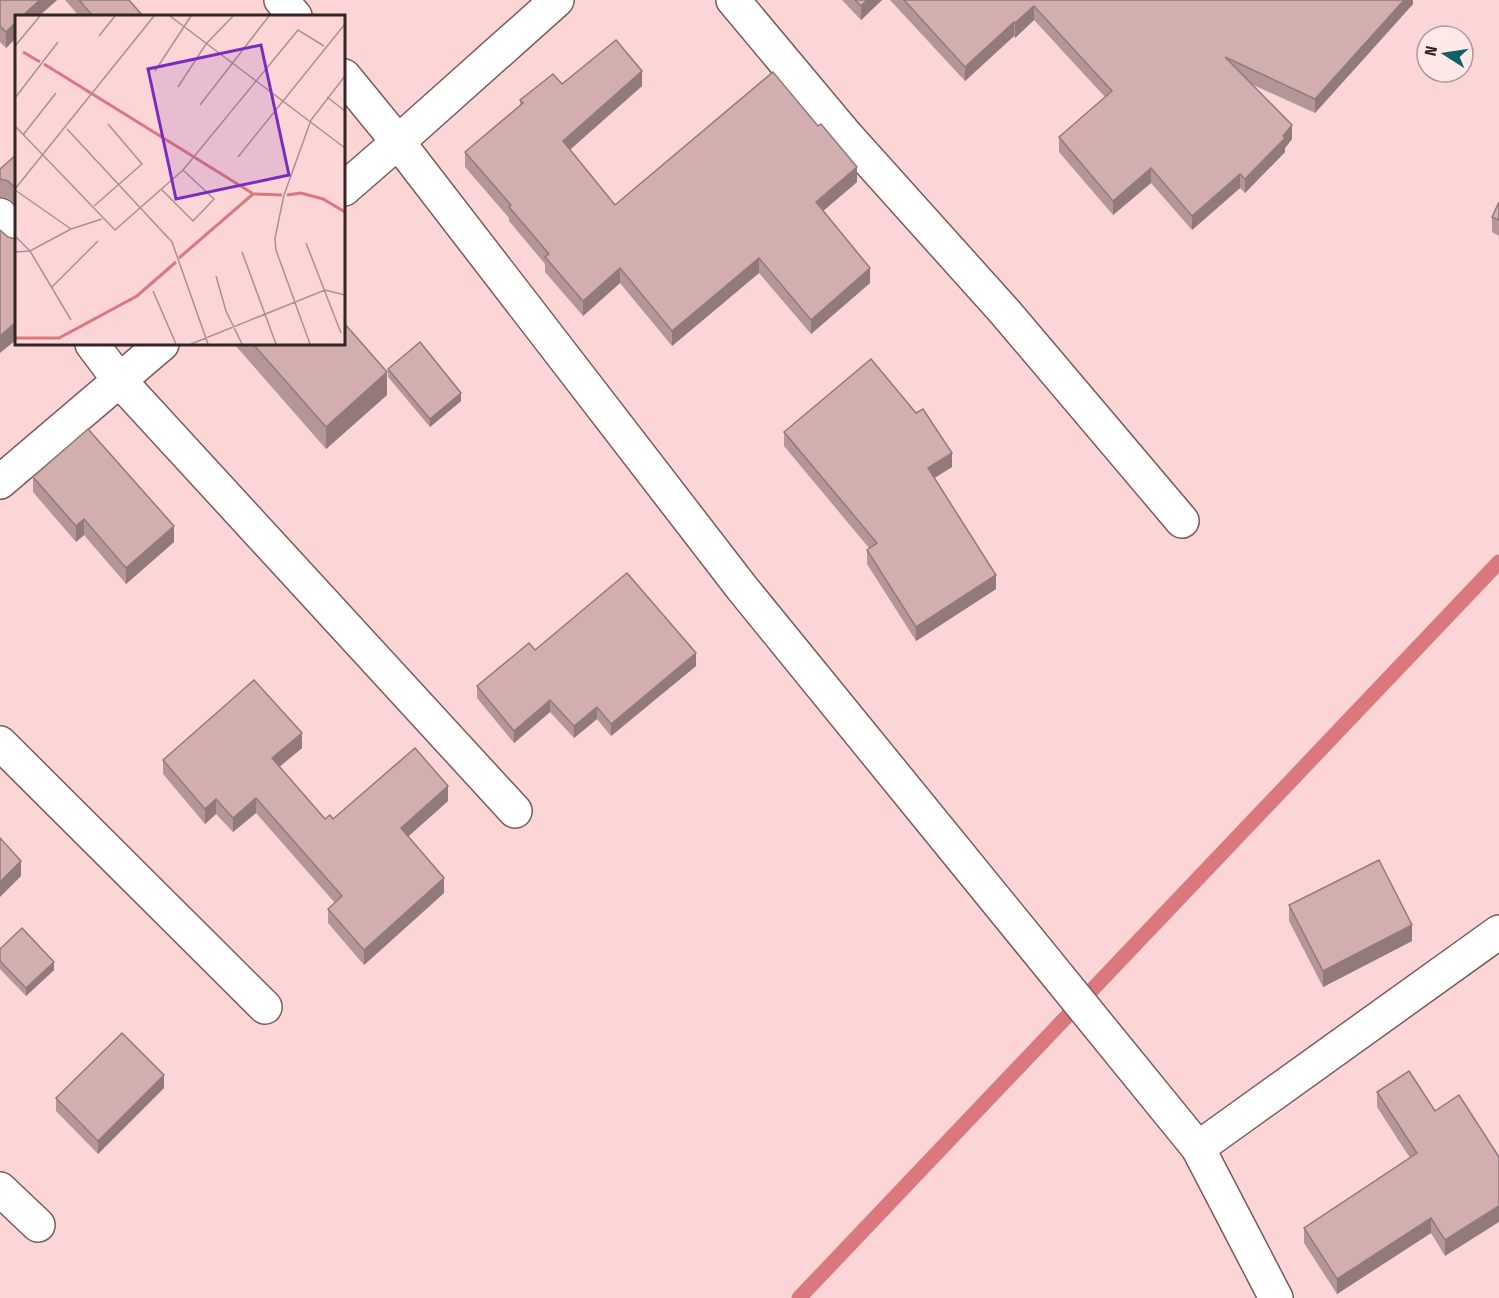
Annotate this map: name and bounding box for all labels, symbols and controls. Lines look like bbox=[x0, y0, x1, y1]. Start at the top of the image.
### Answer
inset map bbox=[15, 15, 345, 345]
north arrow bbox=[1415, 24, 1475, 84]
text: N bbox=[1421, 44, 1441, 58]

